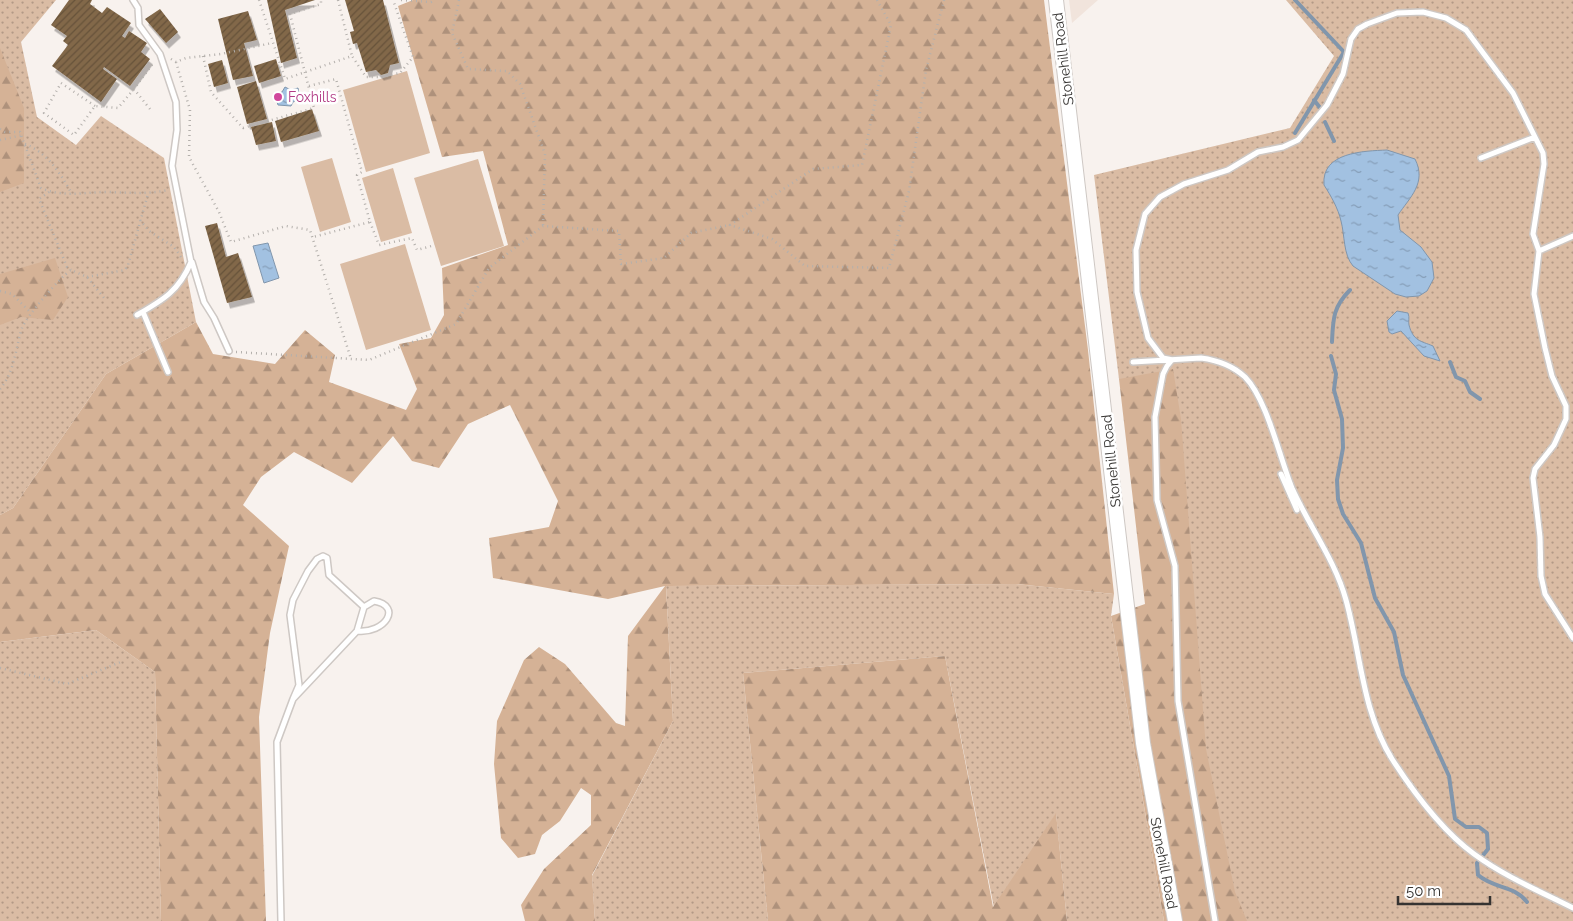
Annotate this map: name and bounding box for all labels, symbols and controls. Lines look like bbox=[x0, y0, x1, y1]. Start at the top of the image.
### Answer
street label: Stonehill Road bbox=[1049, 12, 1077, 106]
place label: Foxhills bbox=[288, 89, 337, 105]
marker: Foxhills bbox=[272, 91, 284, 103]
street label: Stonehill Road bbox=[1098, 414, 1124, 508]
street label: Stonehill Road bbox=[1147, 816, 1181, 910]
scale bar bbox=[1398, 874, 1490, 906]
text: 50 m bbox=[1406, 882, 1441, 900]

